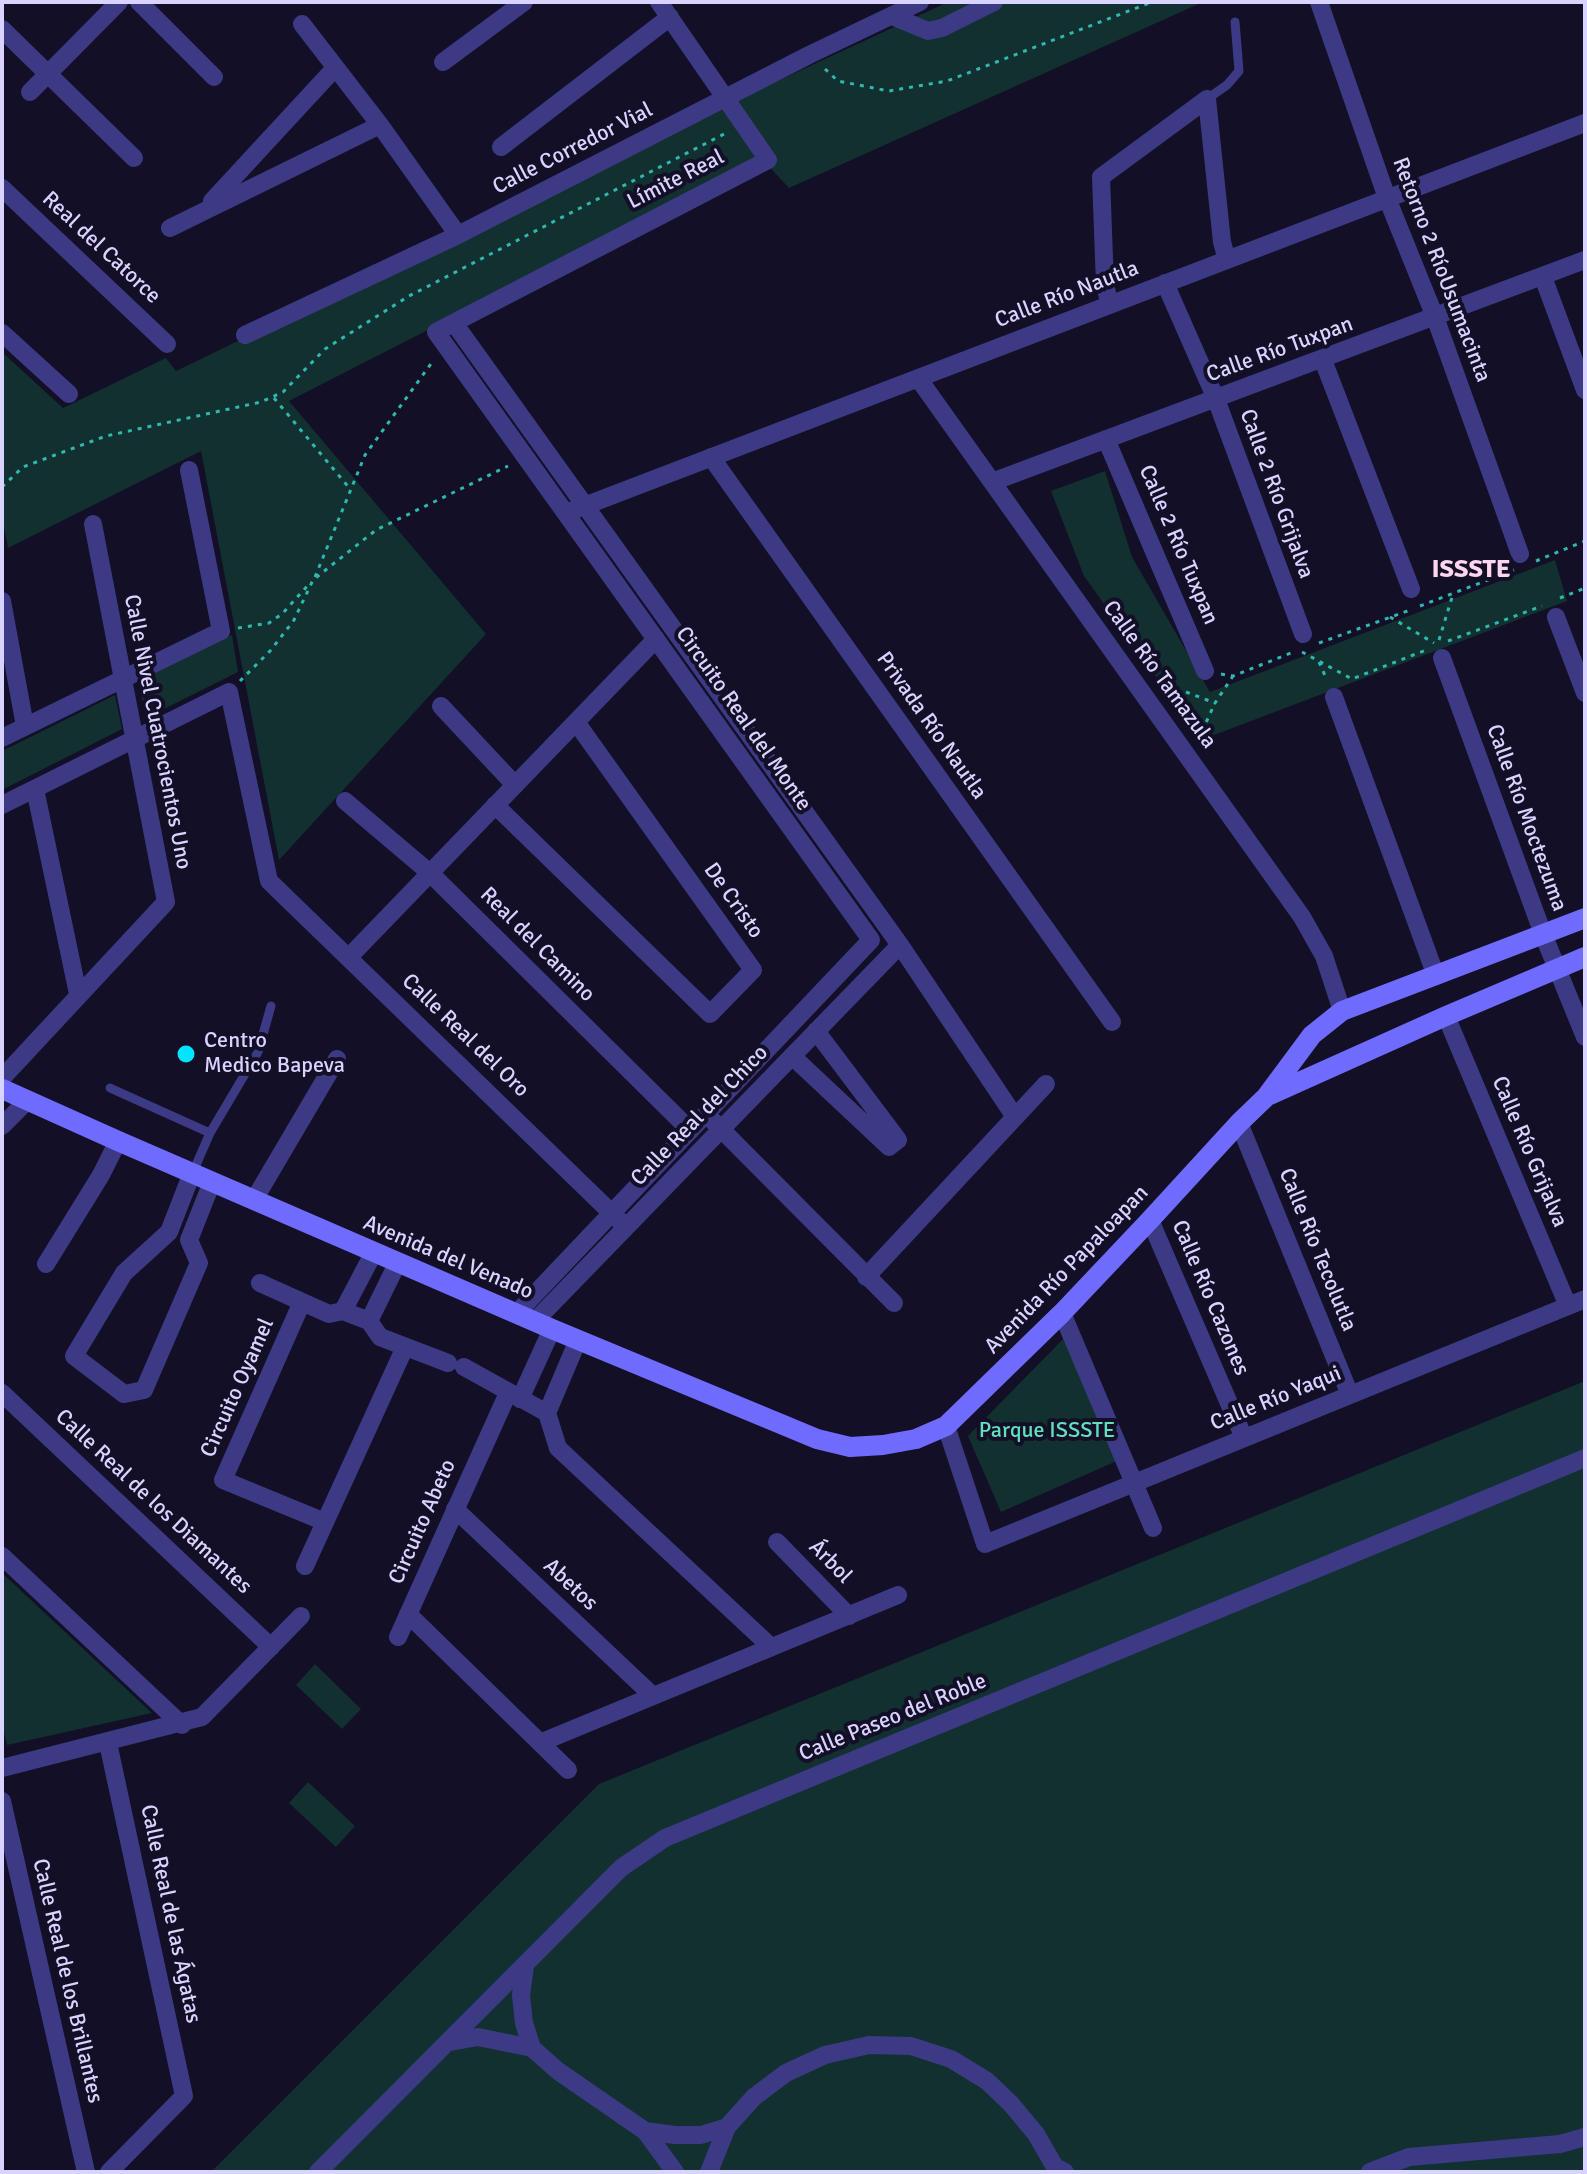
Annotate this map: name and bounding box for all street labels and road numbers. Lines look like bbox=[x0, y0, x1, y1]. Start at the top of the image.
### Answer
street label: Calle Corredor Vial bbox=[489, 97, 657, 201]
street label: Límite Real bbox=[623, 144, 729, 216]
street label: Retorno 2 RíoUsumacinta bbox=[1386, 154, 1496, 386]
street label: Real del Catorce bbox=[36, 186, 166, 310]
street label: Calle Río Nautla bbox=[992, 256, 1142, 334]
street label: Calle Río Tuxpan bbox=[1203, 311, 1357, 389]
street label: Calle 2 Río Grijalva bbox=[1233, 406, 1319, 582]
street label: Calle 2 Río Tuxpan bbox=[1132, 461, 1224, 629]
street label: Calle Nivel Cuatrocientos Uno bbox=[117, 592, 197, 872]
street label: Calle Río Tamazula bbox=[1096, 596, 1222, 754]
street label: Circuito Real del Monte bbox=[669, 622, 817, 816]
street label: Privada Río Nautla bbox=[870, 647, 992, 805]
street label: Calle Río Moctezuma bbox=[1480, 721, 1572, 915]
street label: De Cristo bbox=[697, 858, 769, 944]
street label: Real del Camino bbox=[474, 882, 600, 1008]
street label: Calle Real del Oro bbox=[396, 969, 534, 1103]
street label: Calle Real del Chico bbox=[626, 1040, 774, 1192]
street label: Calle Río Grijalva bbox=[1485, 1073, 1573, 1231]
street label: Calle Río Tecolutla bbox=[1272, 1165, 1362, 1335]
street label: Avenida Río Papaloapan bbox=[980, 1180, 1154, 1360]
street label: Avenida del Venado bbox=[359, 1210, 537, 1306]
street label: Calle Río Cazones bbox=[1165, 1216, 1255, 1380]
street label: Circuito Oyamel bbox=[196, 1314, 280, 1462]
street label: Calle Río Yaqui bbox=[1207, 1361, 1345, 1437]
street label: Calle Real de los Diamantes bbox=[49, 1404, 257, 1600]
street label: Circuito Abeto bbox=[384, 1455, 462, 1589]
street label: Árbol bbox=[803, 1534, 857, 1590]
street label: Abetos bbox=[537, 1553, 603, 1617]
street label: Calle Paseo del Roble bbox=[795, 1668, 991, 1768]
street label: Calle Real de las Ágatas bbox=[134, 1802, 206, 2026]
street label: Calle Real de los Brillantes bbox=[26, 1856, 108, 2106]

